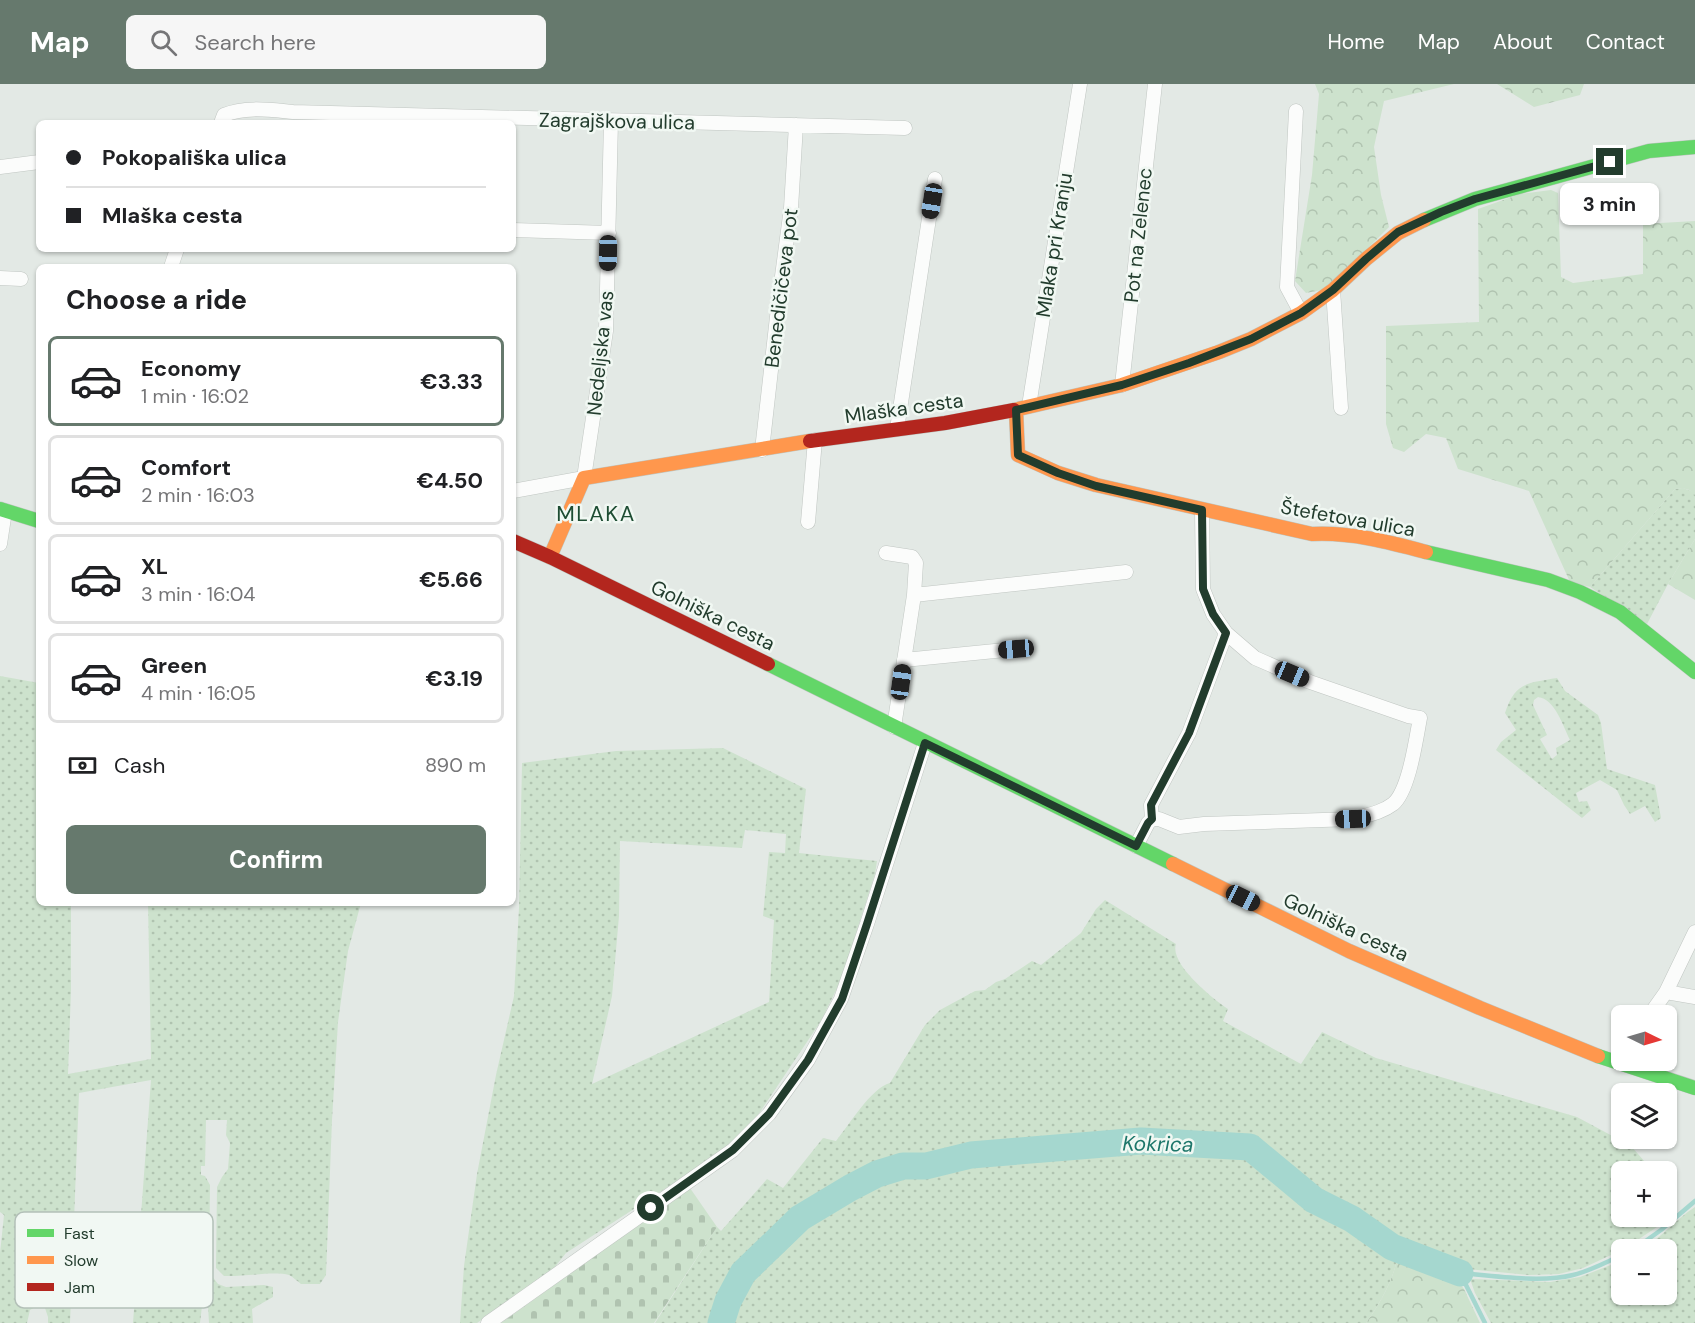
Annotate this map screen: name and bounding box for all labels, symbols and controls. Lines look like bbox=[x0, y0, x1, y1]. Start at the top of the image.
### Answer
search box bbox=[126, 15, 546, 69]
text: Map bbox=[30, 24, 90, 61]
icon: search bbox=[147, 26, 180, 59]
text: Search here bbox=[195, 28, 316, 57]
text: Home bbox=[1327, 28, 1385, 56]
text: Map bbox=[1418, 28, 1460, 56]
text: About bbox=[1493, 28, 1553, 56]
text: Contact bbox=[1586, 28, 1665, 56]
street label: Zagrajškova ulica bbox=[539, 107, 695, 135]
text: Pokopališka ulica bbox=[102, 143, 287, 172]
route end bbox=[1596, 148, 1623, 175]
street label: Pot na Zelenec bbox=[1118, 166, 1158, 304]
street label: Mlaka pri Kranju bbox=[1030, 171, 1078, 319]
car bbox=[920, 182, 944, 220]
callout: 3 min bbox=[1560, 183, 1660, 225]
text: 3 min bbox=[1583, 191, 1636, 217]
text: Mlaška cesta bbox=[102, 201, 243, 230]
street label: Benedičičeva pot bbox=[758, 207, 804, 369]
car bbox=[599, 235, 617, 271]
text: Choose a ride bbox=[66, 282, 247, 317]
street label: Nedeljska vas bbox=[581, 289, 619, 417]
icon: car bbox=[69, 354, 123, 408]
text: Economy bbox=[141, 354, 241, 383]
text: €3.33 bbox=[420, 367, 483, 396]
text: 1 min · 16:02 bbox=[141, 383, 249, 409]
street label: Mlaška cesta bbox=[843, 387, 965, 429]
icon: car bbox=[69, 453, 123, 507]
text: Comfort bbox=[141, 453, 231, 482]
text: €4.50 bbox=[417, 466, 483, 495]
text: 2 min · 16:03 bbox=[141, 482, 255, 508]
street label: Štefetova ulica bbox=[1279, 493, 1417, 543]
district label: MLAKA bbox=[556, 499, 636, 528]
icon: car bbox=[69, 552, 123, 606]
text: XL bbox=[141, 552, 168, 581]
text: €5.66 bbox=[419, 565, 483, 594]
street label: Golniška cesta bbox=[647, 574, 779, 656]
text: 3 min · 16:04 bbox=[141, 581, 256, 607]
car bbox=[997, 638, 1035, 660]
icon: car bbox=[69, 651, 123, 705]
text: Green bbox=[141, 651, 207, 680]
car bbox=[1272, 659, 1312, 689]
car bbox=[890, 663, 912, 701]
text: €3.19 bbox=[426, 664, 483, 693]
text: 4 min · 16:05 bbox=[141, 680, 256, 706]
icon: cash bbox=[66, 749, 99, 782]
text: Cash bbox=[114, 751, 165, 780]
text: 890 m bbox=[425, 752, 486, 778]
car bbox=[1335, 809, 1371, 829]
button: Confirm bbox=[66, 825, 486, 894]
car bbox=[1223, 882, 1263, 914]
street label: Golniška cesta bbox=[1279, 887, 1413, 967]
north arrow bbox=[1611, 1005, 1677, 1071]
map controls bbox=[1611, 1005, 1677, 1305]
button: layers bbox=[1611, 1083, 1677, 1149]
water label: Kokrica bbox=[1122, 1129, 1194, 1159]
button: + bbox=[1611, 1161, 1677, 1227]
route start bbox=[637, 1194, 664, 1221]
legend bbox=[15, 1212, 213, 1308]
text: Fast bbox=[64, 1223, 95, 1244]
button: − bbox=[1611, 1239, 1677, 1305]
text: Slow bbox=[64, 1250, 98, 1271]
text: Jam bbox=[64, 1277, 95, 1298]

